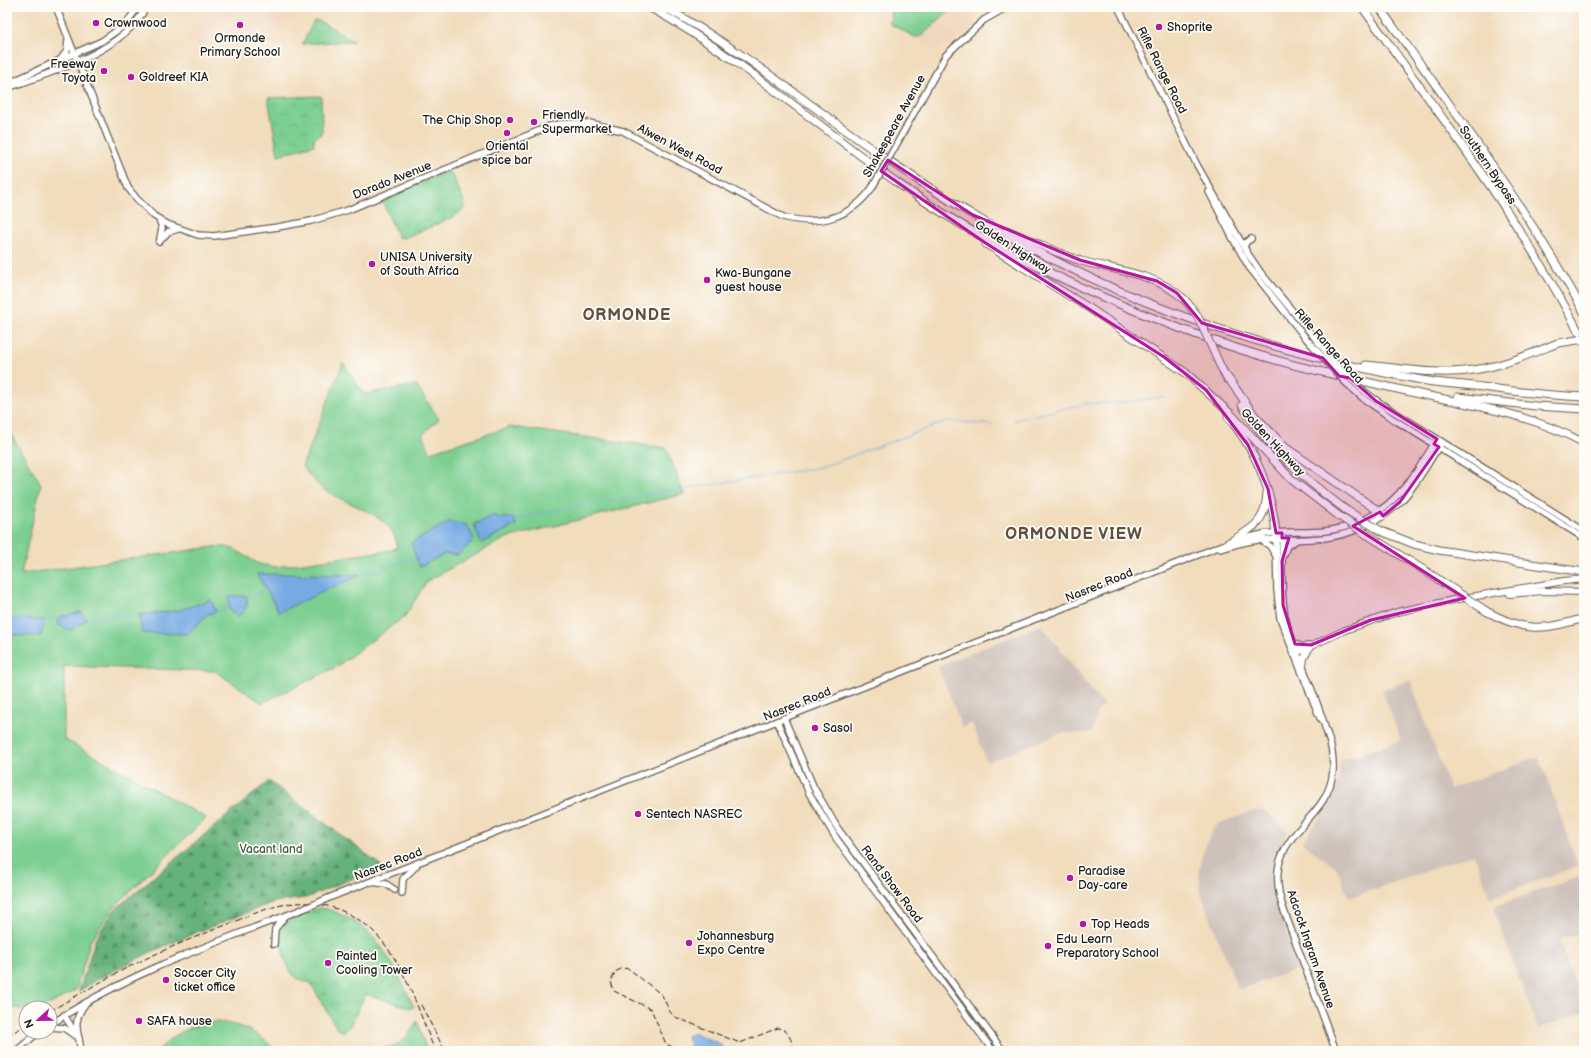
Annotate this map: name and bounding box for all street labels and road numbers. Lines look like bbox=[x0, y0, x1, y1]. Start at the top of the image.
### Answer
street label: Rifle Range Road bbox=[1133, 24, 1190, 116]
street label: Shakespeare Avenue bbox=[860, 72, 929, 180]
street label: Alwen West Road bbox=[635, 121, 725, 178]
street label: Southern Bypass bbox=[1456, 123, 1519, 208]
street label: Dorado Avenue bbox=[351, 158, 434, 203]
street label: Golden Highway bbox=[972, 217, 1054, 278]
street label: Rifle Range Road bbox=[1291, 306, 1366, 387]
street label: Golden Highway bbox=[1237, 405, 1308, 480]
street label: Nasrec Road bbox=[1063, 565, 1135, 606]
street label: Nasrec Road bbox=[761, 684, 833, 725]
street label: Rand Show Road bbox=[858, 843, 926, 926]
street label: Nasrec Road bbox=[352, 845, 424, 884]
street label: Adcock Ingram Avenue bbox=[1283, 888, 1338, 1010]

